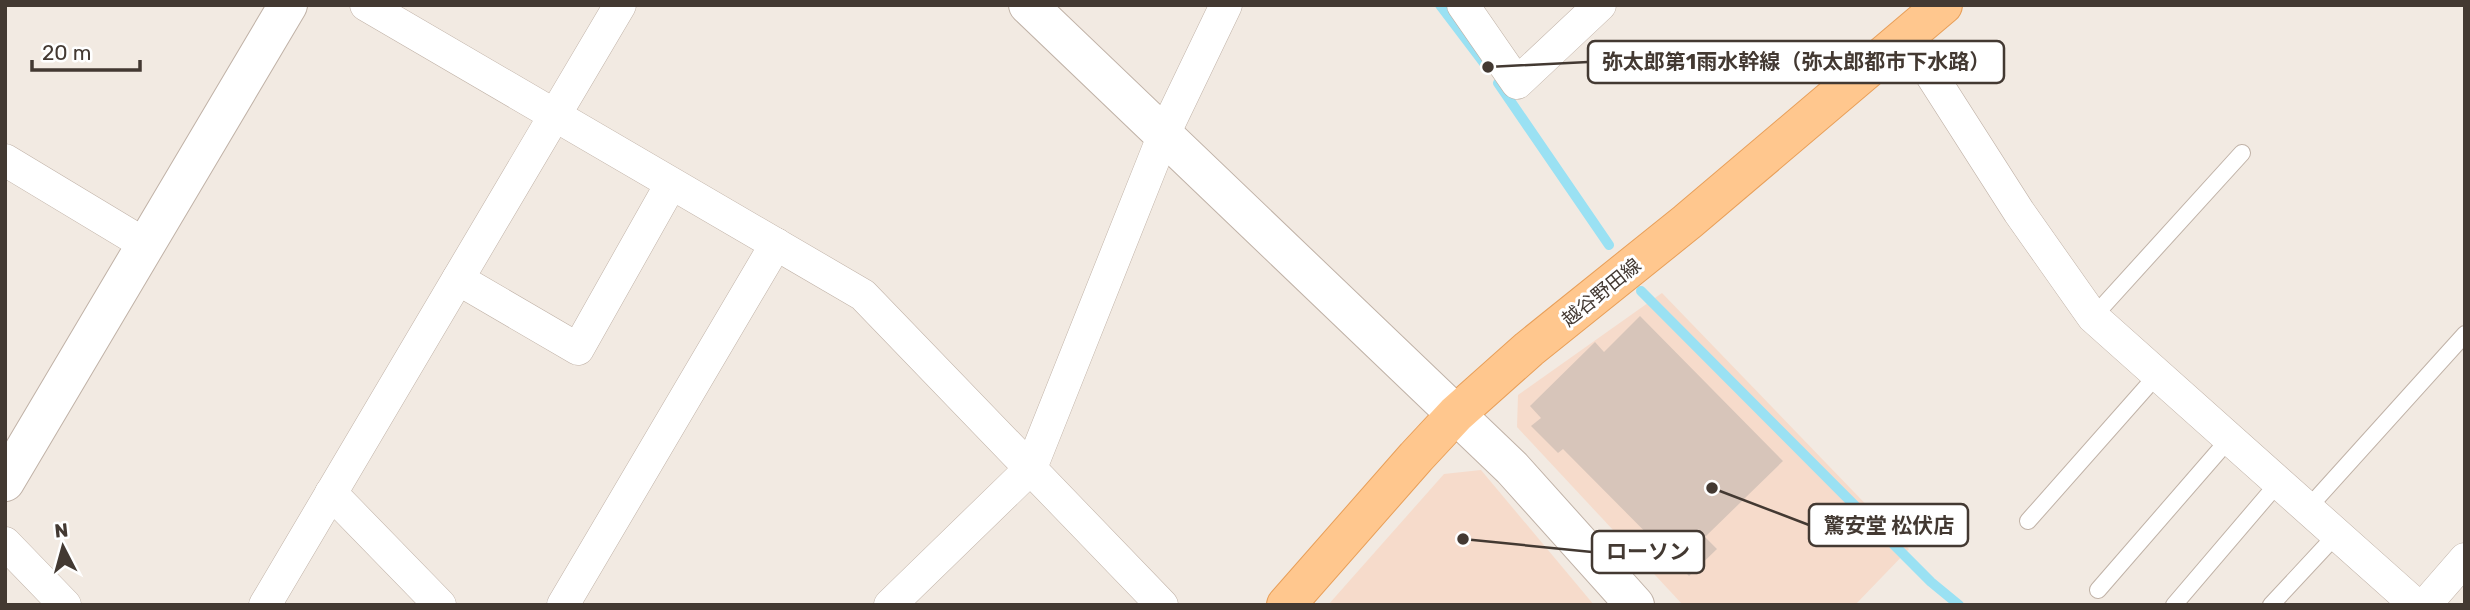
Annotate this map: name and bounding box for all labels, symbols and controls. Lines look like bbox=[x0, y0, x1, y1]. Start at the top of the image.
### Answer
scale bar bbox=[32, 28, 140, 72]
text: 20 m bbox=[42, 40, 91, 65]
callout: 弥太郎第1雨水幹線（弥太郎都市下水路） bbox=[1588, 41, 2004, 83]
text: 弥太郎第1雨水幹線（弥太郎都市下水路） bbox=[1602, 49, 1990, 74]
street label: 越谷野田線 bbox=[1557, 254, 1645, 331]
callout: 驚安堂 松伏店 bbox=[1809, 504, 1968, 546]
north arrow bbox=[28, 512, 98, 582]
text: 驚安堂 松伏店 bbox=[1824, 513, 1954, 538]
text: N bbox=[53, 518, 69, 543]
callout: ローソン bbox=[1592, 531, 1704, 573]
text: ローソン bbox=[1606, 539, 1690, 564]

